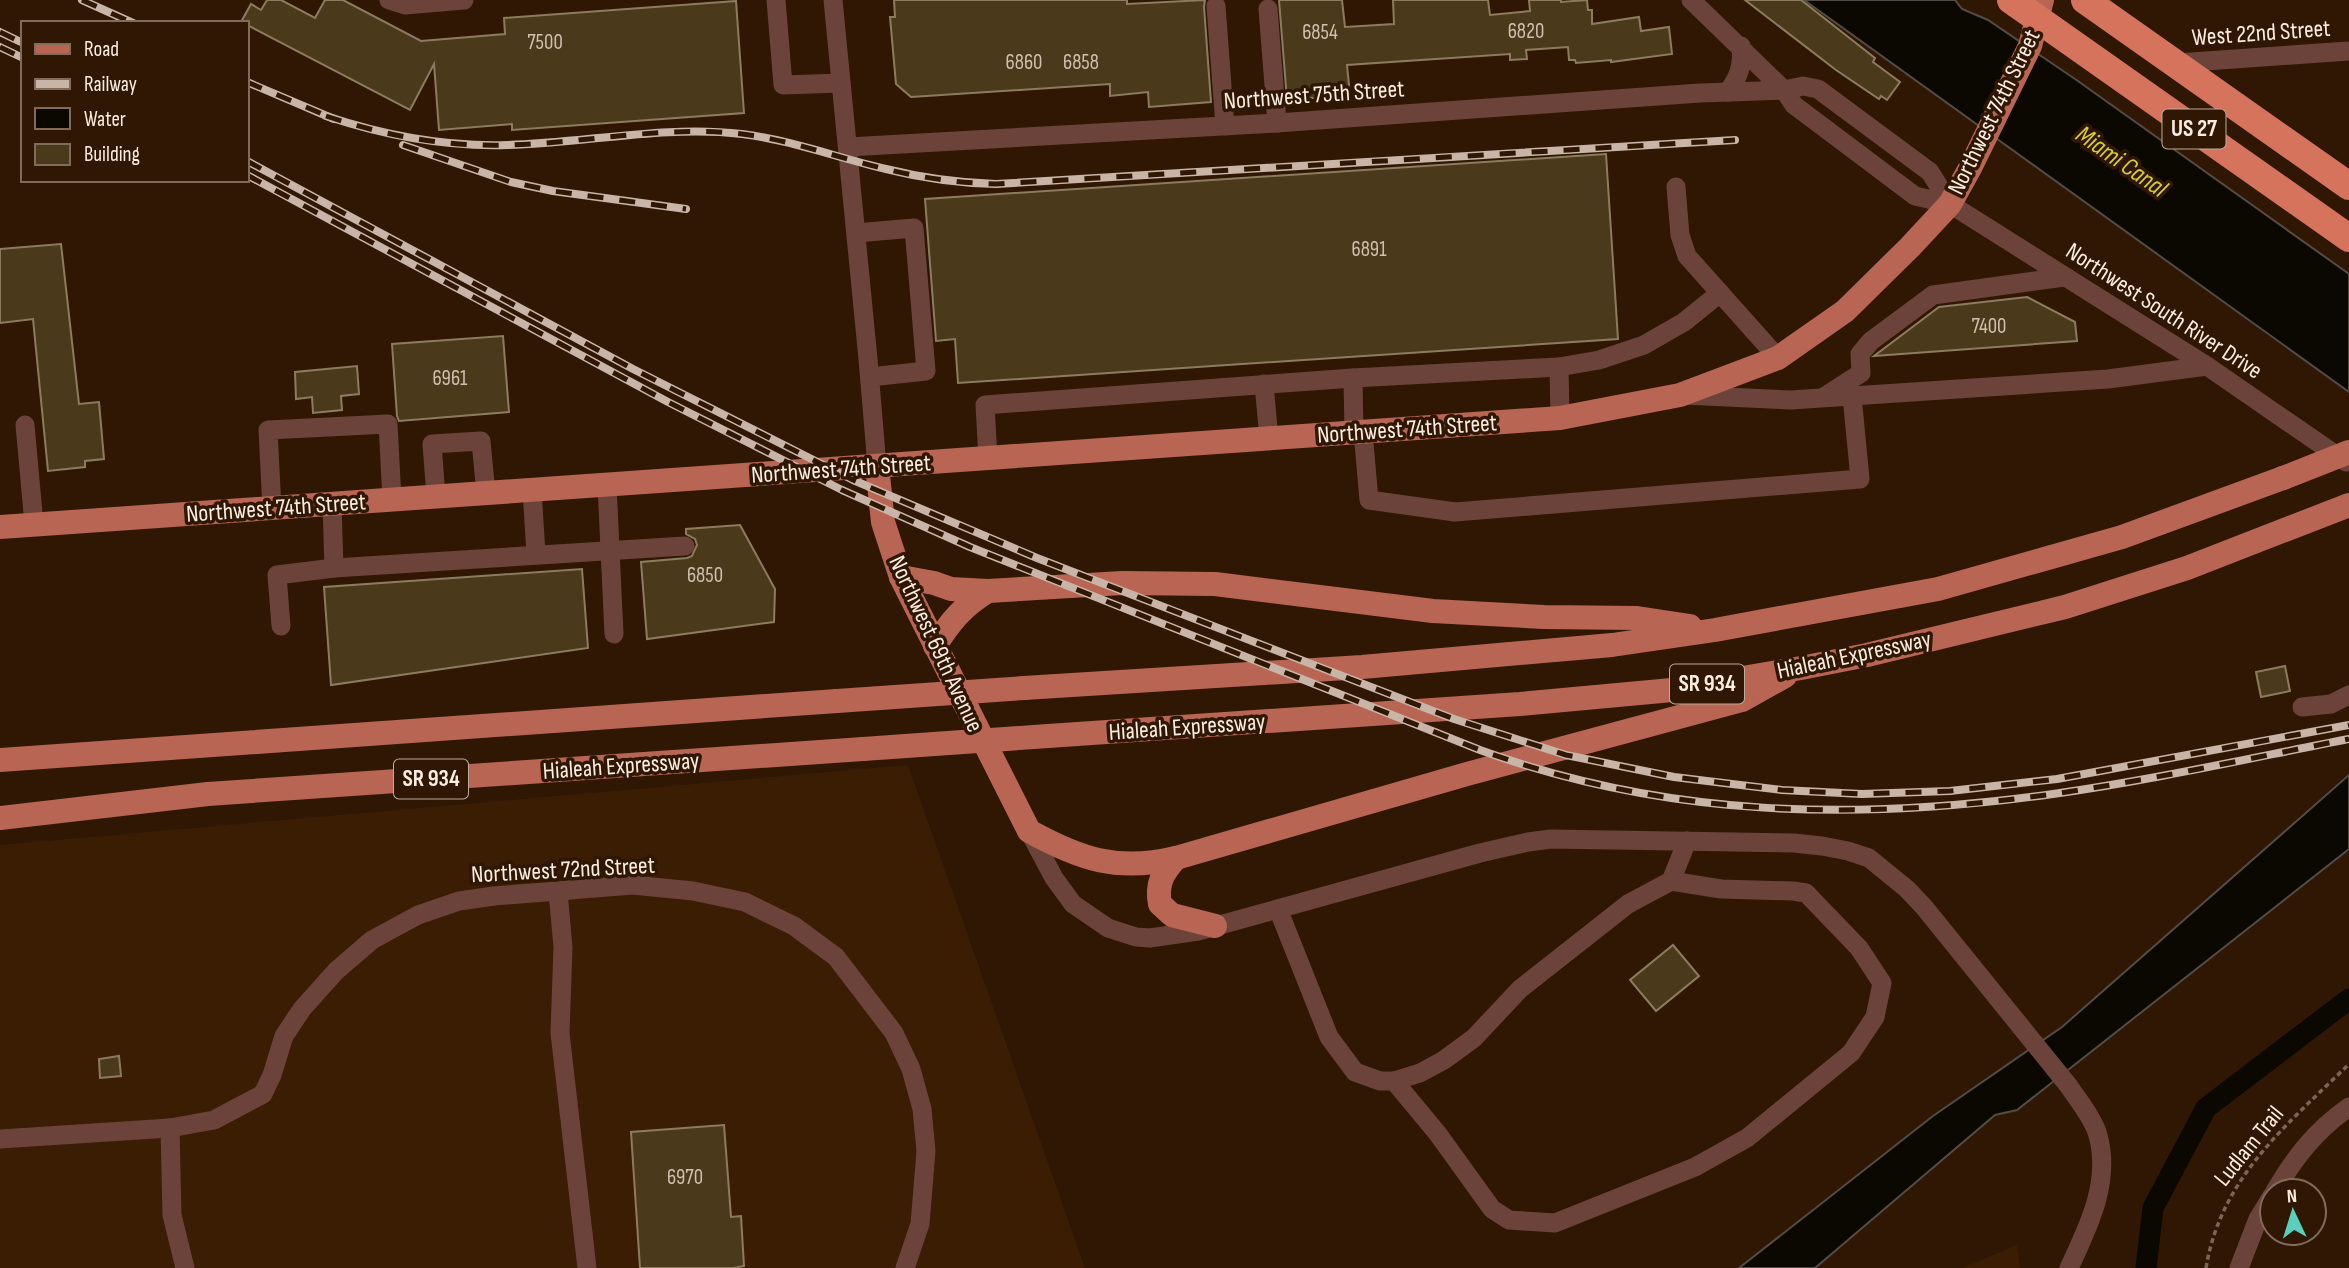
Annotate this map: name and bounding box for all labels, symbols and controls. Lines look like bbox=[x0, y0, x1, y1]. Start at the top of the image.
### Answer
street label: West 22nd Street bbox=[2191, 14, 2331, 52]
house number: 6820 bbox=[1508, 19, 1544, 44]
house number: 6854 bbox=[1302, 20, 1338, 45]
legend bbox=[21, 21, 248, 182]
street label: Northwest 74th Street bbox=[1941, 25, 2047, 199]
house number: 7500 bbox=[527, 30, 563, 55]
text: Road bbox=[84, 37, 119, 62]
house number: 6860 bbox=[1006, 50, 1042, 75]
house number: 6858 bbox=[1063, 50, 1099, 75]
text: Railway bbox=[84, 72, 137, 97]
street label: Northwest 75th Street bbox=[1223, 74, 1405, 116]
text: Water bbox=[84, 107, 126, 132]
road number: US 27 bbox=[2162, 110, 2226, 148]
water label: Miami Canal bbox=[2069, 119, 2174, 205]
text: Building bbox=[84, 142, 140, 167]
house number: 6891 bbox=[1351, 237, 1387, 262]
street label: Northwest South River Drive bbox=[2060, 237, 2268, 385]
house number: 7400 bbox=[1972, 314, 2006, 339]
house number: 6961 bbox=[433, 366, 468, 391]
street label: Northwest 74th Street bbox=[1316, 408, 1498, 450]
street label: Northwest 74th Street bbox=[750, 448, 932, 490]
street label: Northwest 74th Street bbox=[185, 487, 367, 529]
street label: Northwest 69th Avenue bbox=[882, 551, 990, 737]
house number: 6850 bbox=[687, 563, 723, 588]
street label: Hialeah Expressway bbox=[1774, 625, 1934, 685]
road number: SR 934 bbox=[1670, 664, 1744, 704]
street label: Hialeah Expressway bbox=[1108, 707, 1266, 747]
street label: Hialeah Expressway bbox=[542, 746, 700, 786]
road number: SR 934 bbox=[394, 760, 468, 799]
street label: Northwest 72nd Street bbox=[470, 851, 656, 889]
street label: Ludlam Trail bbox=[2208, 1100, 2290, 1192]
house number: 6970 bbox=[667, 1165, 703, 1190]
north arrow bbox=[2258, 1177, 2328, 1247]
text: N bbox=[2286, 1185, 2298, 1208]

